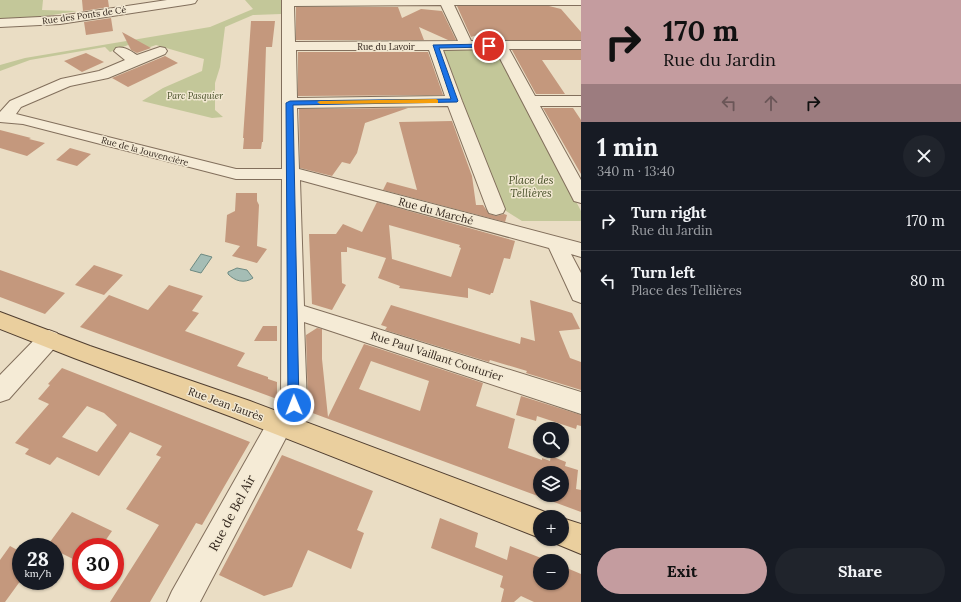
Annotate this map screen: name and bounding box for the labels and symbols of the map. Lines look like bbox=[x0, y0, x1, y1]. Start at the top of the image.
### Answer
street label: Rue des Ponts de Cé bbox=[41, 4, 127, 26]
pin bbox=[472, 29, 506, 63]
street label: Rue du Lavoir bbox=[357, 41, 415, 52]
park label: Parc Pasquier bbox=[167, 90, 224, 101]
street label: Rue de la Jouvencière bbox=[100, 134, 190, 168]
park label: Place des Tellières bbox=[508, 173, 554, 200]
street label: Rue du Marché bbox=[397, 194, 475, 228]
street label: Rue Paul Vaillant Couturier bbox=[369, 328, 505, 384]
street label: Rue Jean Jaurès bbox=[186, 384, 266, 424]
position arrow bbox=[273, 384, 315, 426]
street label: Rue de Bel Air bbox=[205, 472, 259, 554]
speed limit sign: 30 bbox=[72, 538, 124, 590]

